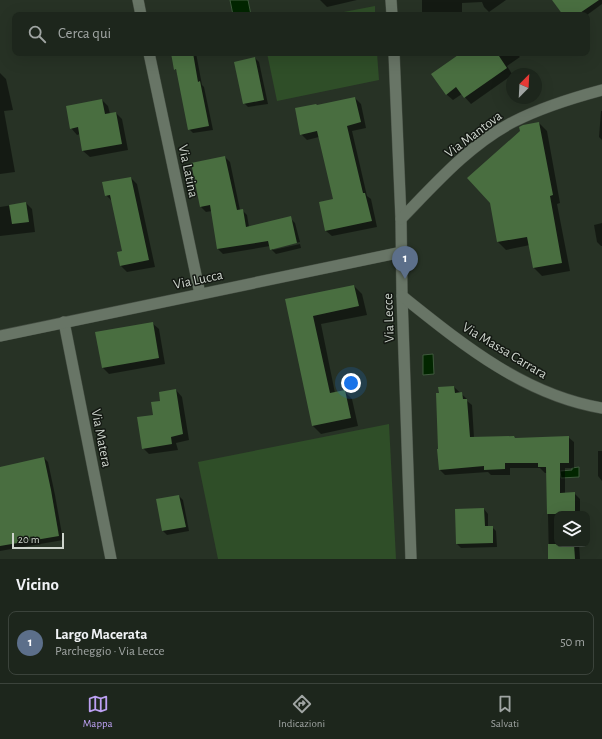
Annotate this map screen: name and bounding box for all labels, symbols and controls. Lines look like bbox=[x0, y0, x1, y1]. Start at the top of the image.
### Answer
search box bbox=[12, 12, 590, 56]
icon: search bbox=[26, 23, 48, 45]
text: Cerca qui bbox=[58, 26, 111, 41]
north arrow bbox=[506, 68, 542, 104]
street label: Via Mantova bbox=[442, 109, 505, 161]
street label: Via Latina bbox=[176, 143, 201, 200]
pin: 1 bbox=[392, 246, 418, 279]
street label: Via Lucca bbox=[172, 268, 225, 292]
street label: Via Lecce bbox=[381, 293, 397, 343]
street label: Via Massa Carrara bbox=[460, 320, 550, 382]
your location bbox=[341, 373, 361, 393]
street label: Via Matera bbox=[89, 408, 114, 469]
map controls bbox=[554, 511, 590, 547]
button: layers bbox=[554, 511, 590, 547]
scale bar bbox=[12, 531, 64, 550]
text: 20 m bbox=[18, 534, 39, 545]
text: Vicino bbox=[16, 576, 59, 593]
text: Largo Macerata bbox=[55, 627, 147, 642]
text: 1 bbox=[28, 636, 32, 649]
text: 50 m bbox=[560, 636, 585, 649]
text: Parcheggio · Via Lecce bbox=[55, 645, 164, 658]
tab: Mappa bbox=[83, 693, 113, 730]
tab: Indicazioni bbox=[278, 693, 325, 730]
tab: Salvati bbox=[491, 693, 519, 730]

